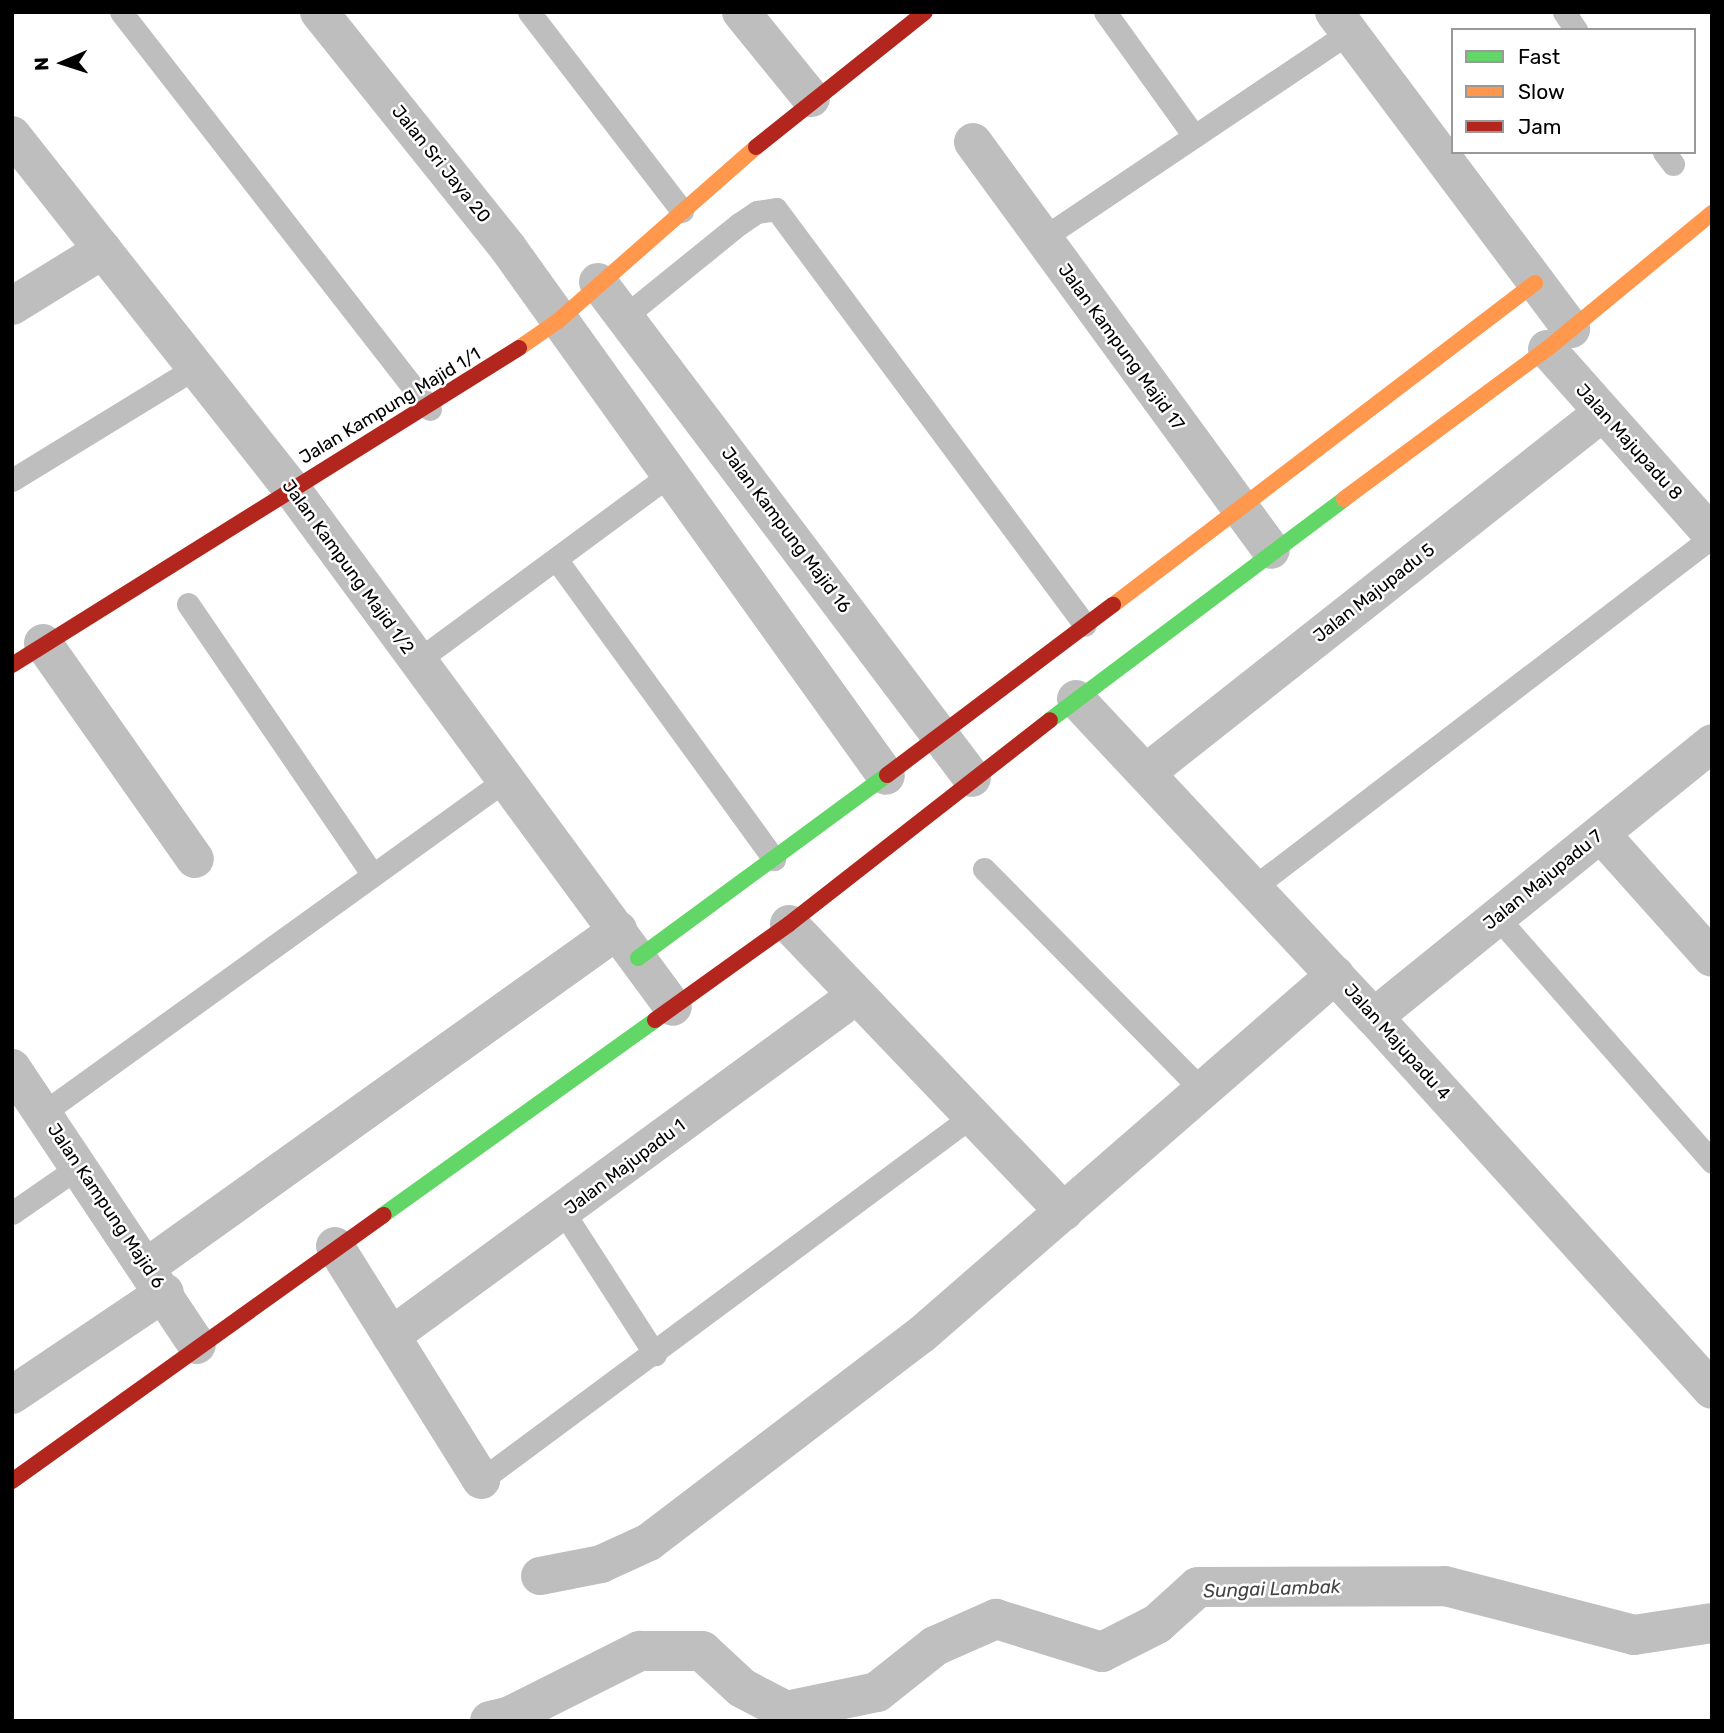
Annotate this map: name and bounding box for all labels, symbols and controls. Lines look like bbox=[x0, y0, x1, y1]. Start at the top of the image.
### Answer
north arrow bbox=[28, 28, 98, 98]
legend bbox=[1451, 28, 1696, 154]
text: Fast bbox=[1518, 44, 1560, 69]
text: N bbox=[30, 57, 53, 72]
text: Slow bbox=[1518, 79, 1565, 104]
street label: Jalan Sri Jaya 20 bbox=[387, 101, 495, 227]
text: Jam bbox=[1518, 114, 1562, 139]
street label: Jalan Kampung Majid 17 bbox=[1053, 260, 1189, 434]
street label: Jalan Kampung Majid 1/1 bbox=[295, 343, 485, 469]
street label: Jalan Majupadu 8 bbox=[1571, 379, 1687, 505]
street label: Jalan Kampung Majid 16 bbox=[717, 443, 855, 617]
street label: Jalan Kampung Majid 1/2 bbox=[277, 476, 419, 658]
street label: Jalan Majupadu 5 bbox=[1309, 539, 1439, 647]
street label: Jalan Majupadu 7 bbox=[1479, 825, 1607, 935]
street label: Jalan Majupadu 4 bbox=[1339, 980, 1455, 1104]
street label: Jalan Majupadu 1 bbox=[561, 1115, 689, 1219]
street label: Jalan Kampung Majid 6 bbox=[43, 1119, 169, 1293]
water label: Sungai Lambak bbox=[1203, 1575, 1341, 1603]

